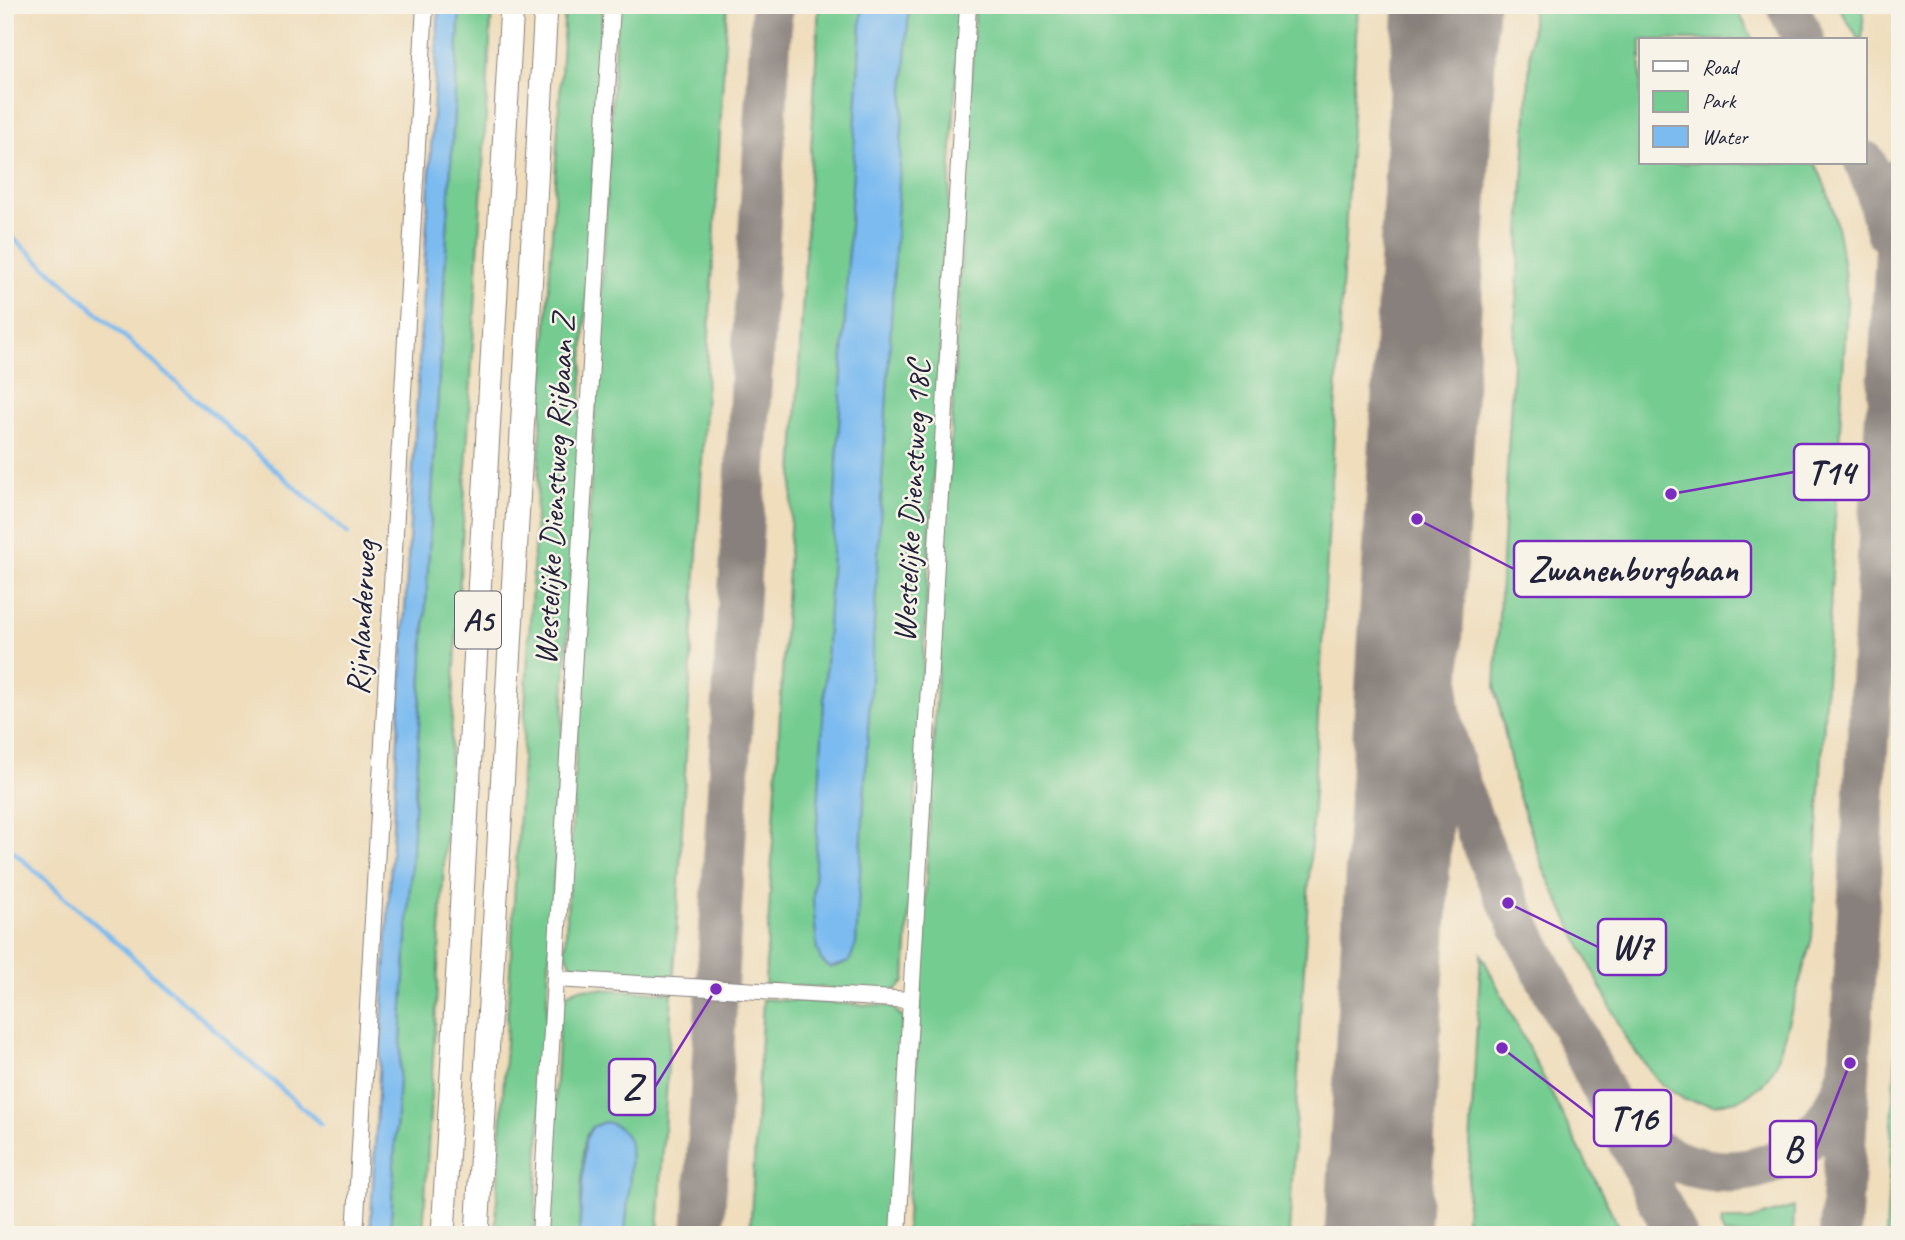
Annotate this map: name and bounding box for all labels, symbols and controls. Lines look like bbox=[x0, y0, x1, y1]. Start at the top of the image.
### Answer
legend bbox=[1639, 38, 1867, 164]
text: Road bbox=[1702, 54, 1741, 80]
text: Park bbox=[1702, 88, 1737, 114]
text: Water bbox=[1702, 124, 1749, 150]
street label: Westelijke Dienstweg Rijbaan Z bbox=[524, 309, 584, 666]
street label: Westelijke Dienstweg 18C bbox=[883, 355, 940, 643]
callout: T14 bbox=[1794, 444, 1869, 500]
text: T14 bbox=[1807, 450, 1859, 495]
street label: Rijnlanderweg bbox=[336, 538, 386, 696]
callout: Zwanenburgbaan bbox=[1514, 541, 1751, 597]
text: Zwanenburgbaan bbox=[1528, 547, 1739, 592]
road number: A5 bbox=[455, 592, 501, 648]
callout: W7 bbox=[1598, 919, 1666, 975]
text: W7 bbox=[1612, 925, 1656, 970]
callout: Z bbox=[609, 1059, 655, 1115]
text: Z bbox=[623, 1065, 647, 1110]
callout: T16 bbox=[1594, 1090, 1671, 1146]
text: T16 bbox=[1609, 1096, 1660, 1141]
callout: B bbox=[1770, 1121, 1816, 1177]
text: B bbox=[1784, 1127, 1805, 1172]

